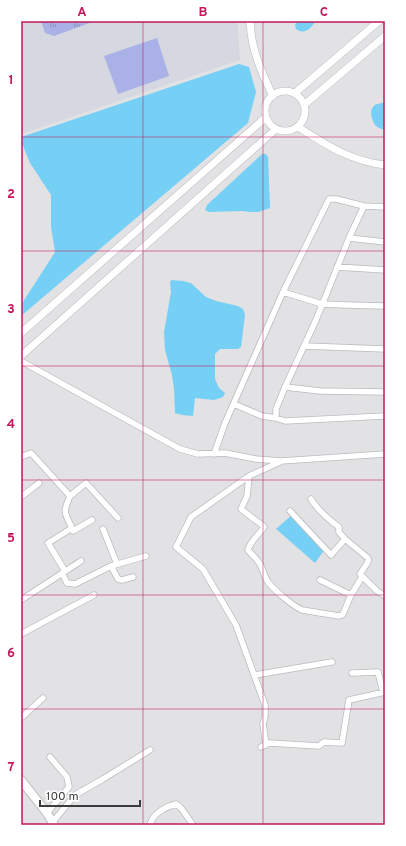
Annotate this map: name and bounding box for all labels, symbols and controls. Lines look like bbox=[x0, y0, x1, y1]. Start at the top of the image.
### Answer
text: A bbox=[77, 5, 87, 21]
text: B bbox=[199, 5, 208, 21]
text: C bbox=[320, 5, 328, 21]
text: 1 bbox=[8, 73, 14, 89]
text: 2 bbox=[7, 187, 15, 203]
text: 3 bbox=[7, 302, 15, 318]
text: 4 bbox=[7, 417, 15, 433]
text: 5 bbox=[7, 531, 15, 547]
text: 6 bbox=[7, 646, 15, 662]
text: 7 bbox=[8, 760, 15, 776]
scale bar bbox=[40, 782, 140, 808]
text: 100 m bbox=[46, 789, 79, 805]

